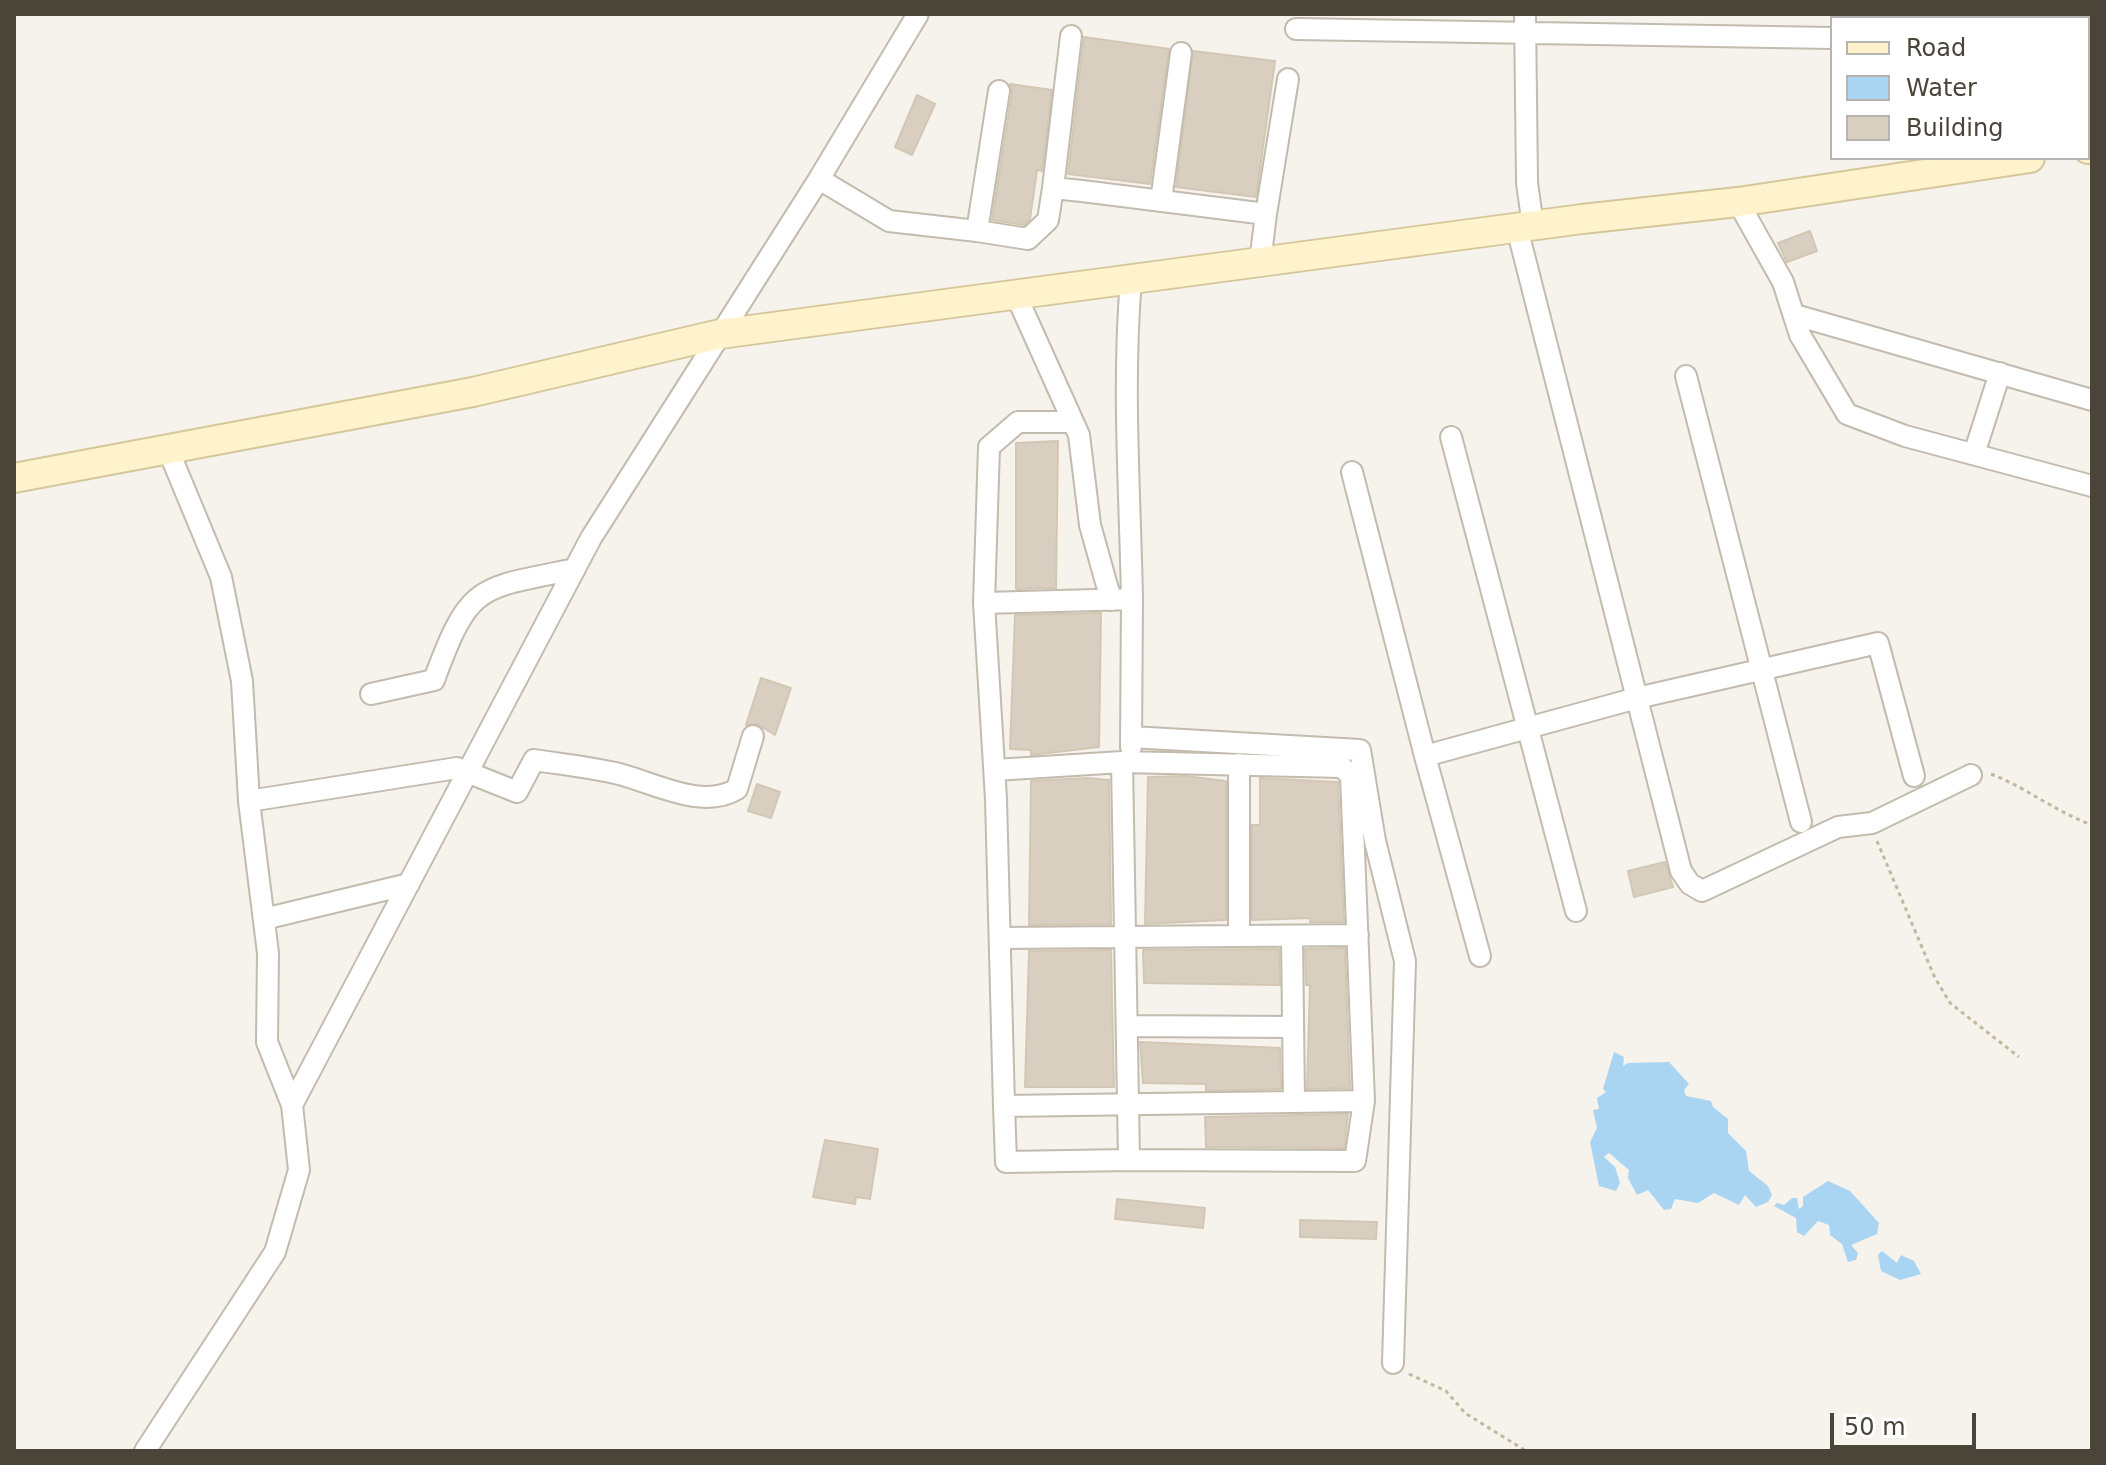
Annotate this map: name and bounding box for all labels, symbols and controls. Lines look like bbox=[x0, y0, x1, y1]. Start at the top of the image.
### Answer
legend bbox=[1830, 16, 2090, 160]
text: Road bbox=[1906, 34, 1966, 62]
text: Water bbox=[1906, 74, 1977, 102]
text: Building bbox=[1906, 114, 2003, 142]
scale bar bbox=[1834, 1397, 1980, 1447]
text: 50 m bbox=[1844, 1413, 1906, 1441]

